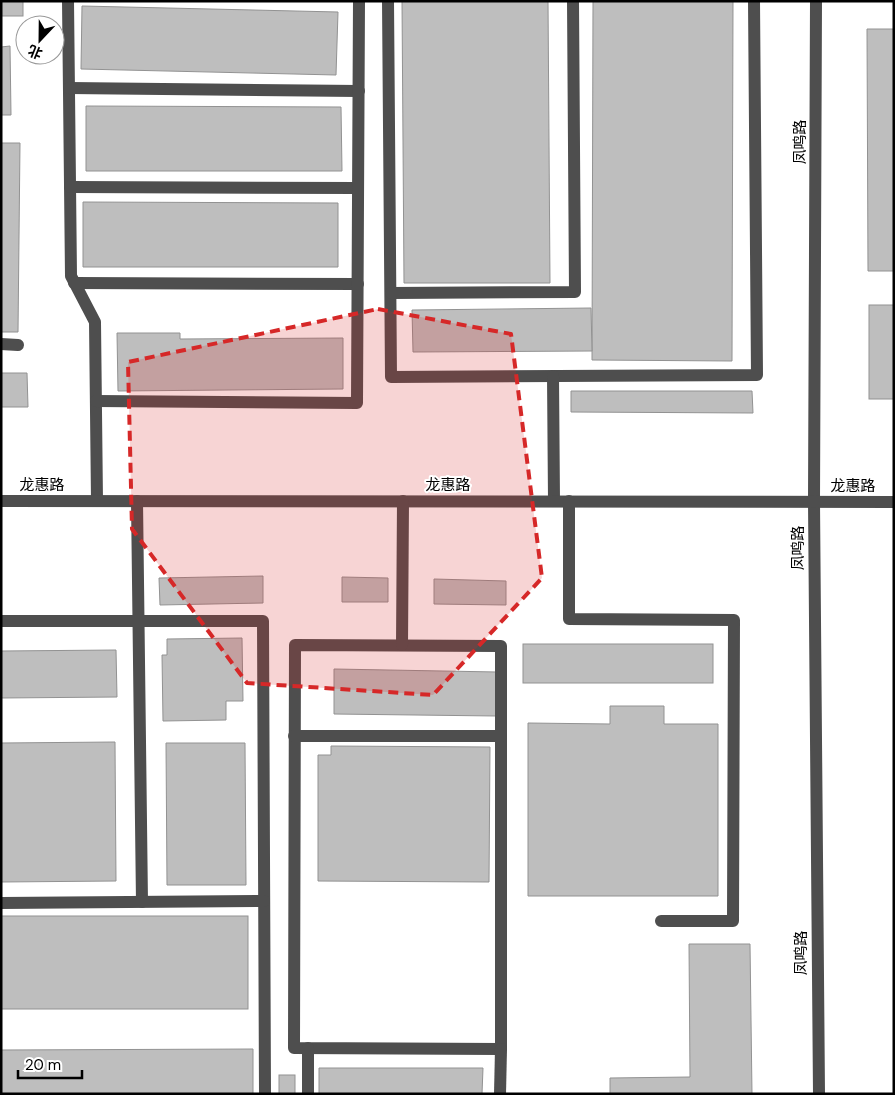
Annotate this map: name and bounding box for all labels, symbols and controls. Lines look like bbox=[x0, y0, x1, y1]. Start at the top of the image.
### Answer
north arrow bbox=[15, 15, 65, 65]
text: 北 bbox=[25, 41, 45, 63]
street label: 凤鸣路 bbox=[790, 119, 810, 165]
street label: 龙惠路 bbox=[19, 475, 65, 495]
street label: 龙惠路 bbox=[425, 475, 471, 495]
street label: 龙惠路 bbox=[830, 476, 876, 496]
street label: 凤鸣路 bbox=[788, 525, 808, 571]
street label: 凤鸣路 bbox=[791, 930, 811, 976]
scale bar bbox=[18, 1048, 81, 1080]
text: 20 m bbox=[25, 1055, 61, 1075]

